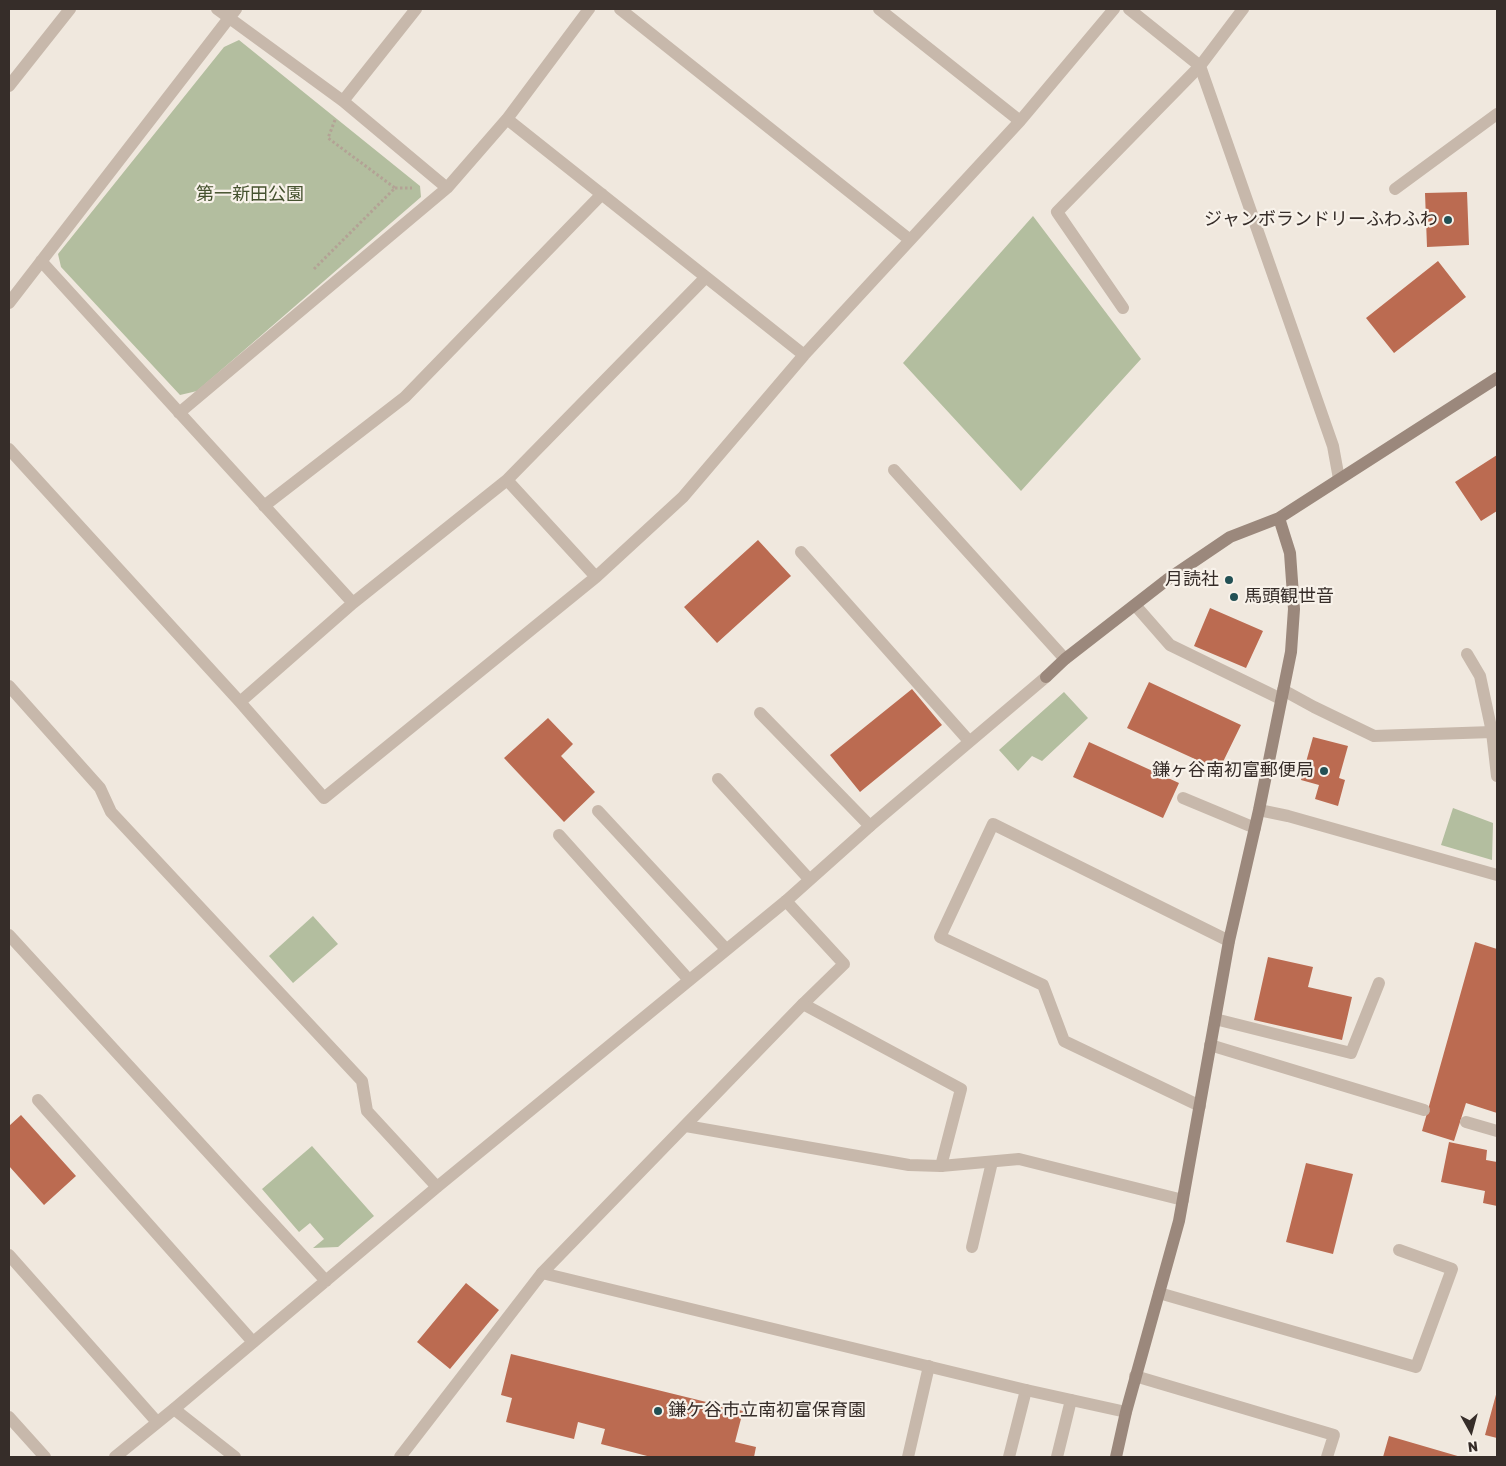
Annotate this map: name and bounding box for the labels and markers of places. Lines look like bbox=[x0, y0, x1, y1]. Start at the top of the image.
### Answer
place label: ジャンボランドリーふわふわ bbox=[1204, 209, 1438, 231]
marker: ジャンボランドリーふわふわ bbox=[1442, 214, 1454, 226]
place label: 月読社 bbox=[1165, 569, 1219, 591]
marker: 月読社 bbox=[1223, 574, 1235, 586]
place label: 馬頭観世音 bbox=[1244, 586, 1334, 608]
marker: 馬頭観世音 bbox=[1228, 591, 1240, 603]
place label: 鎌ヶ谷南初富郵便局 bbox=[1152, 760, 1314, 782]
marker: 鎌ヶ谷南初富郵便局 bbox=[1318, 765, 1330, 777]
place label: 鎌ケ谷市立南初富保育園 bbox=[668, 1400, 866, 1422]
marker: 鎌ケ谷市立南初富保育園 bbox=[652, 1405, 664, 1417]

